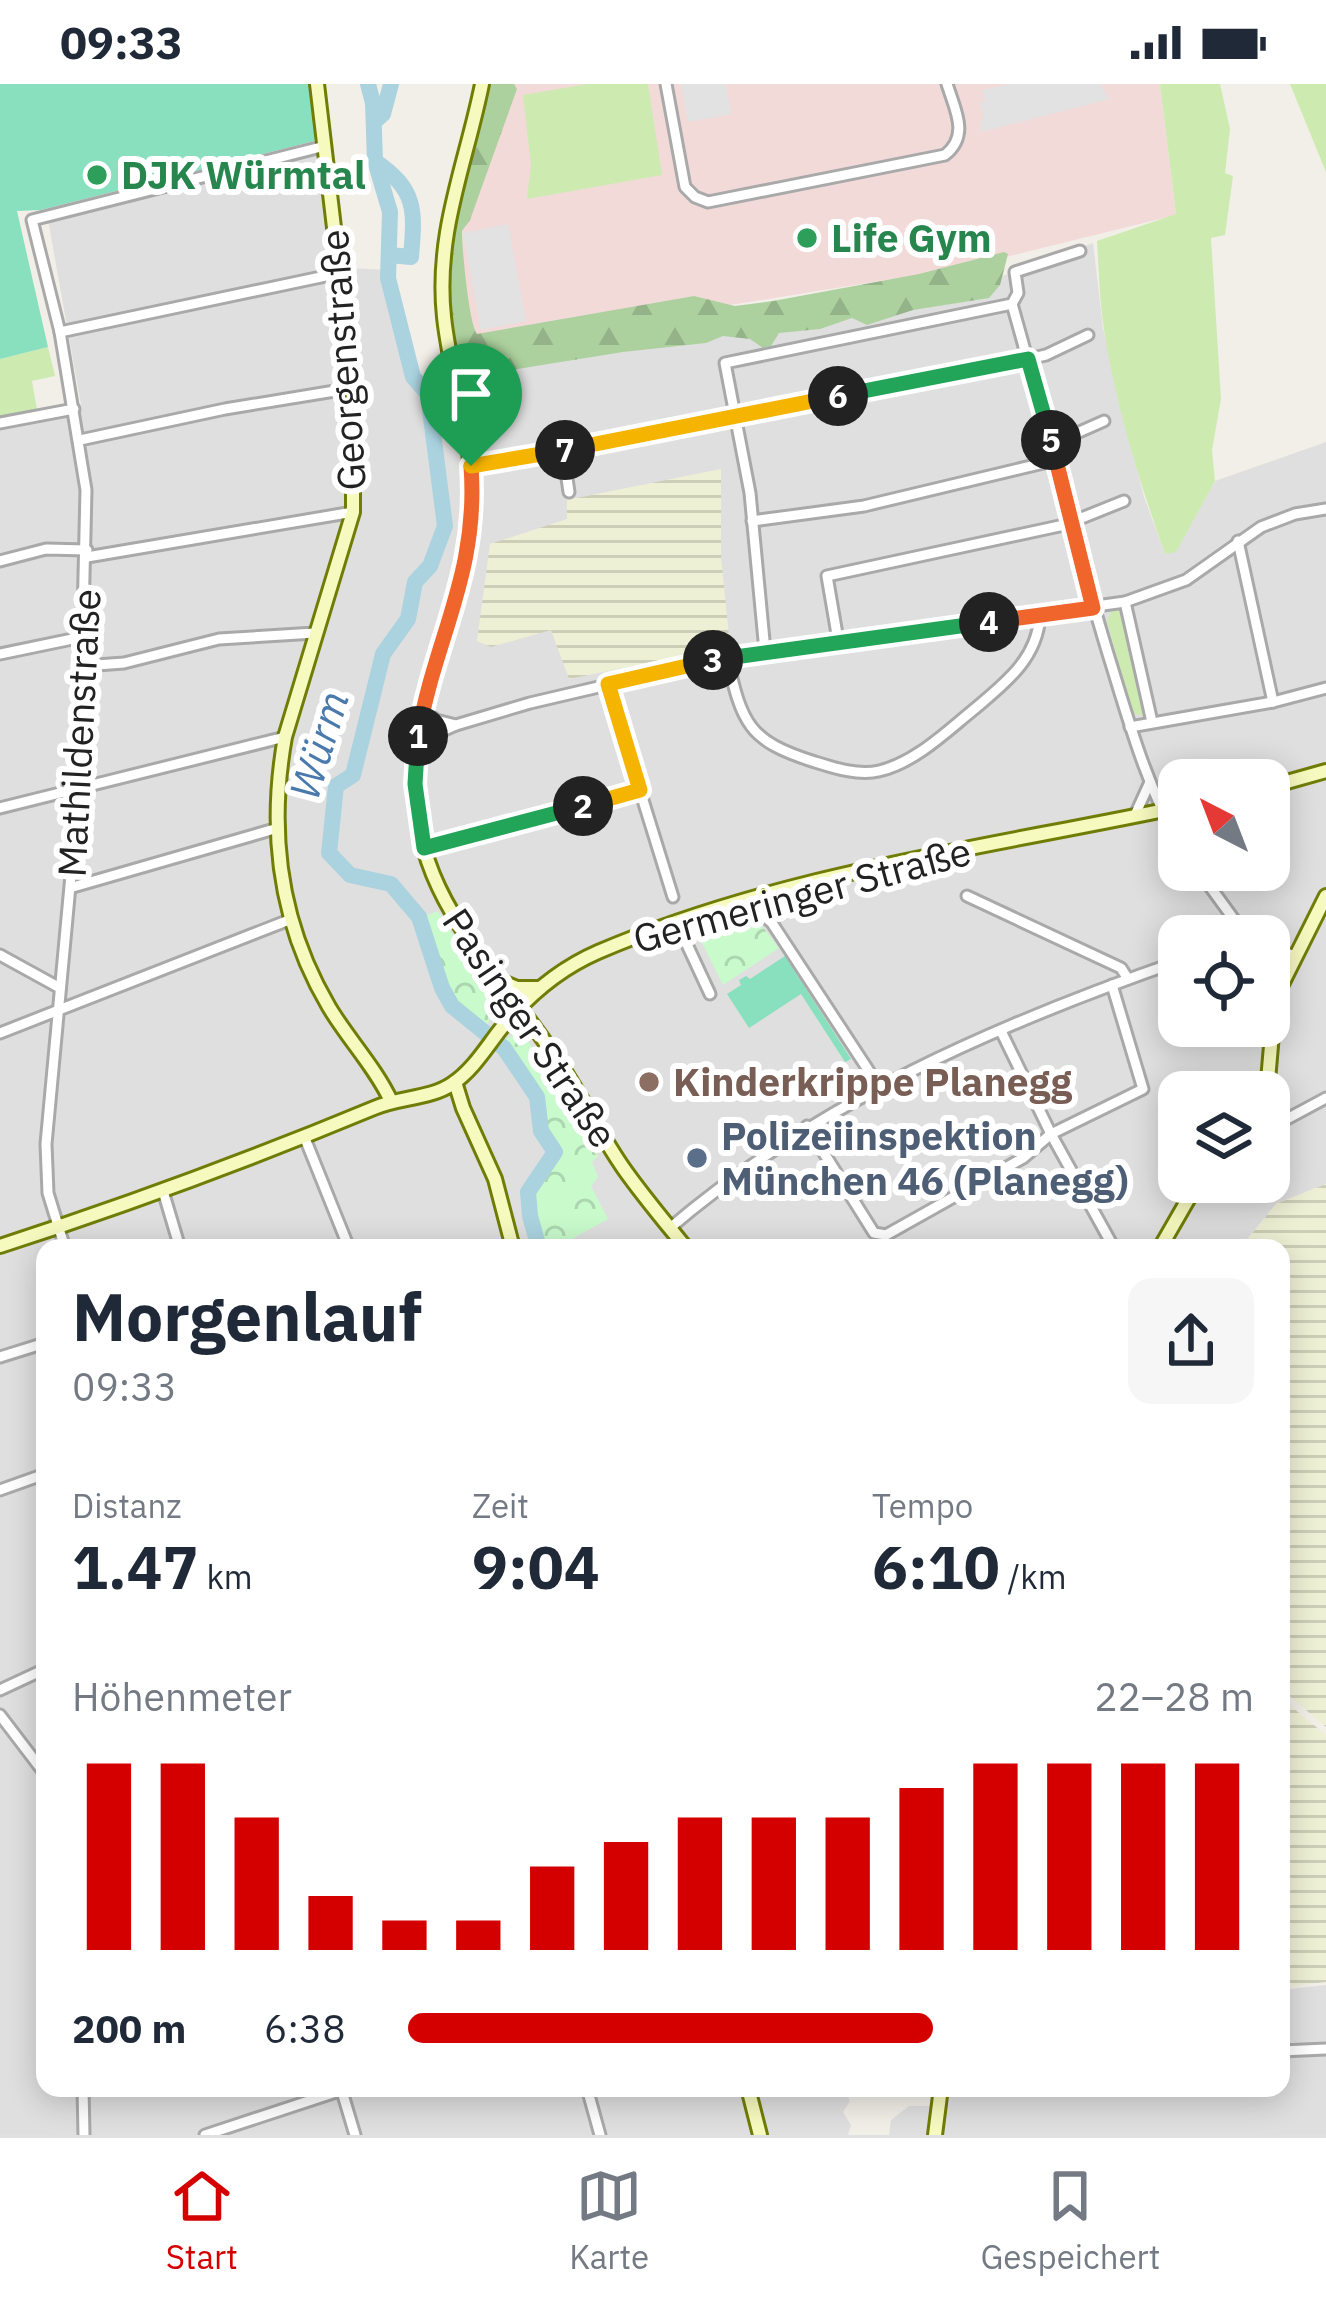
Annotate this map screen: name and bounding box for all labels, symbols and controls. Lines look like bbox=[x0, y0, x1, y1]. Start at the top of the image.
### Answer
text: 09:33 bbox=[60, 13, 183, 71]
place label: DJK Würmtal bbox=[121, 149, 366, 200]
marker: DJK Würmtal bbox=[84, 162, 110, 188]
place label: Life Gym bbox=[831, 212, 992, 263]
marker: Life Gym bbox=[794, 225, 820, 251]
street label: Georgenstraße bbox=[308, 228, 377, 492]
pin bbox=[420, 343, 522, 466]
icon: arrive bbox=[438, 361, 504, 427]
pin: 6 bbox=[808, 366, 868, 426]
text: 6 bbox=[828, 374, 848, 417]
pin: 5 bbox=[1021, 410, 1081, 470]
text: 5 bbox=[1041, 418, 1061, 461]
pin: 7 bbox=[535, 420, 595, 480]
text: 7 bbox=[555, 428, 575, 471]
street label: Mathildenstraße bbox=[45, 588, 112, 878]
pin: 4 bbox=[959, 592, 1019, 652]
text: 4 bbox=[979, 600, 999, 643]
pin: 3 bbox=[683, 630, 743, 690]
text: 3 bbox=[703, 638, 723, 681]
water label: Würm bbox=[276, 684, 361, 806]
pin: 1 bbox=[388, 706, 448, 766]
text: 1 bbox=[408, 714, 428, 757]
north arrow bbox=[1158, 759, 1290, 891]
map controls bbox=[1158, 759, 1290, 1203]
pin: 2 bbox=[553, 776, 613, 836]
text: 2 bbox=[573, 784, 593, 827]
street label: Germeringer Straße bbox=[627, 825, 976, 964]
street label: Pasinger Straße bbox=[432, 898, 629, 1157]
button: locate bbox=[1158, 915, 1290, 1047]
place label: Kinderkrippe Planegg bbox=[673, 1056, 1072, 1107]
marker: Kinderkrippe Planegg bbox=[636, 1069, 662, 1095]
button: layers bbox=[1158, 1071, 1290, 1203]
place label: Polizeiinspektion München 46 (Planegg) bbox=[721, 1110, 1129, 1206]
marker: Polizeiinspektion München 46 (Planegg) bbox=[684, 1145, 710, 1171]
text: Morgenlauf bbox=[72, 1273, 422, 1359]
button: share bbox=[1128, 1278, 1254, 1404]
text: 09:33 bbox=[72, 1361, 177, 1412]
text: Distanz bbox=[72, 1484, 182, 1527]
text: Zeit bbox=[472, 1484, 529, 1527]
text: Tempo bbox=[872, 1484, 973, 1527]
text: 1.47 bbox=[72, 1527, 199, 1606]
text: 9:04 bbox=[472, 1527, 600, 1606]
text: 6:10 bbox=[872, 1527, 1000, 1606]
text: km bbox=[199, 1555, 253, 1598]
text: /km bbox=[1000, 1555, 1066, 1598]
text: Höhenmeter bbox=[72, 1671, 292, 1722]
text: 22–28 m bbox=[1094, 1671, 1254, 1722]
text: 200 m bbox=[72, 2003, 186, 2054]
text: 6:38 bbox=[264, 2003, 346, 2054]
tab: Start bbox=[166, 2163, 238, 2278]
tab: Karte bbox=[569, 2163, 649, 2278]
tab: Gespeichert bbox=[980, 2163, 1160, 2278]

